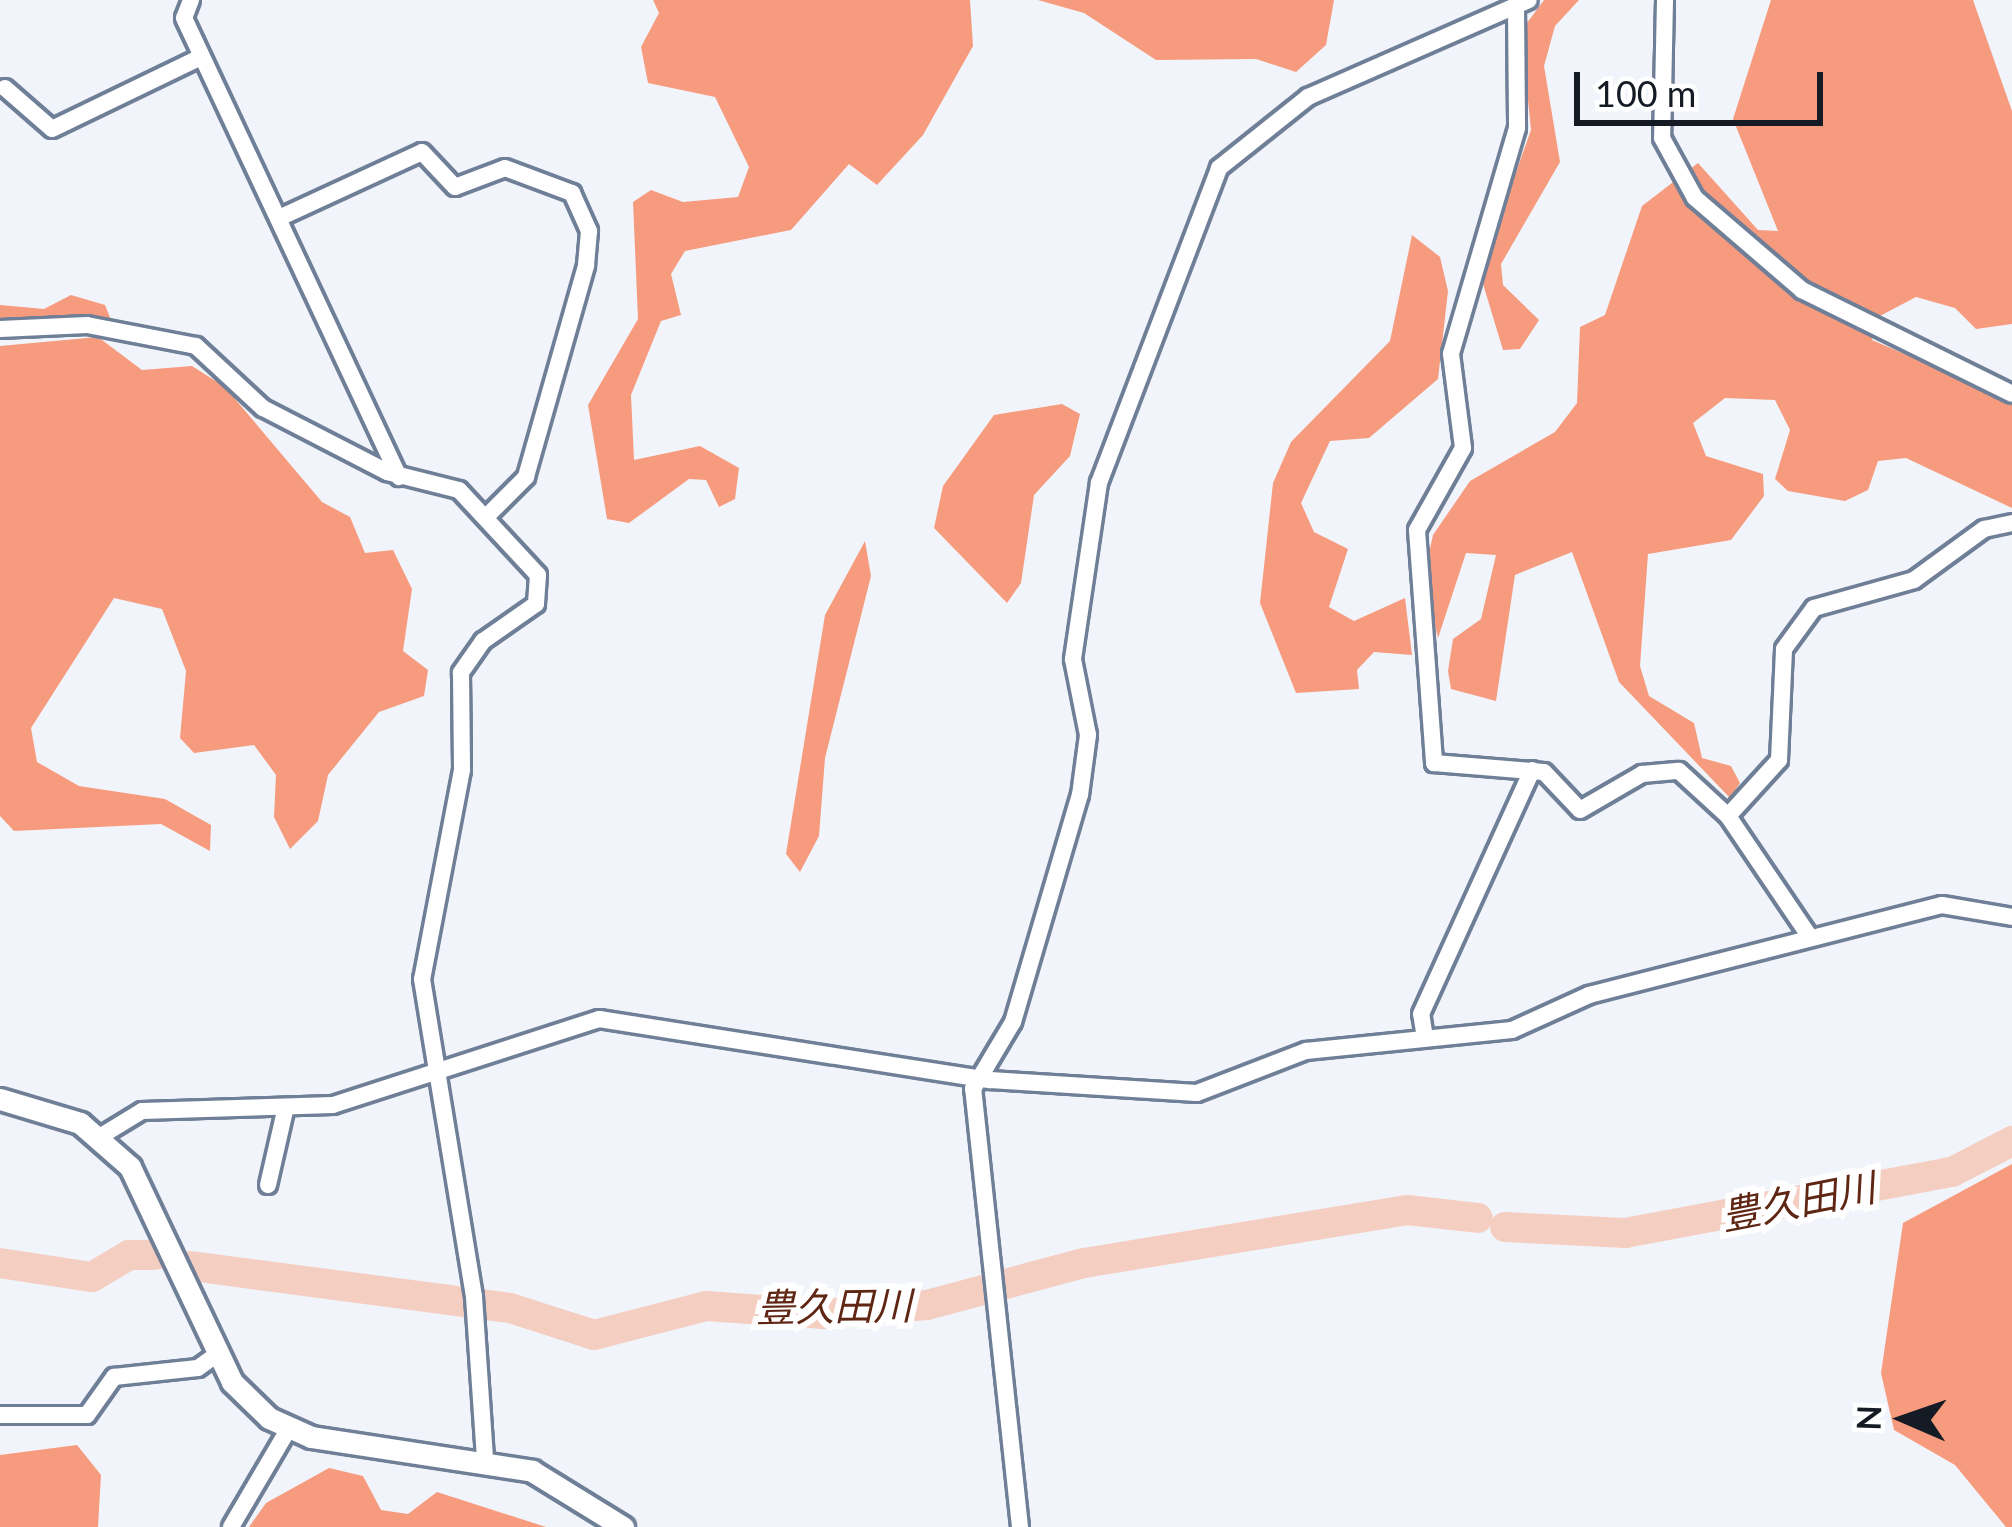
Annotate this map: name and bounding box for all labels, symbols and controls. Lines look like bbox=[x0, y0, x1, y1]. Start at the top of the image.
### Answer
scale bar bbox=[1580, 48, 1829, 122]
text: 100 m bbox=[1595, 71, 1696, 115]
water label: 豊久田川 bbox=[1717, 1163, 1879, 1239]
water label: 豊久田川 bbox=[756, 1281, 912, 1331]
north arrow bbox=[1844, 1359, 1964, 1479]
text: N bbox=[1848, 1404, 1888, 1431]

